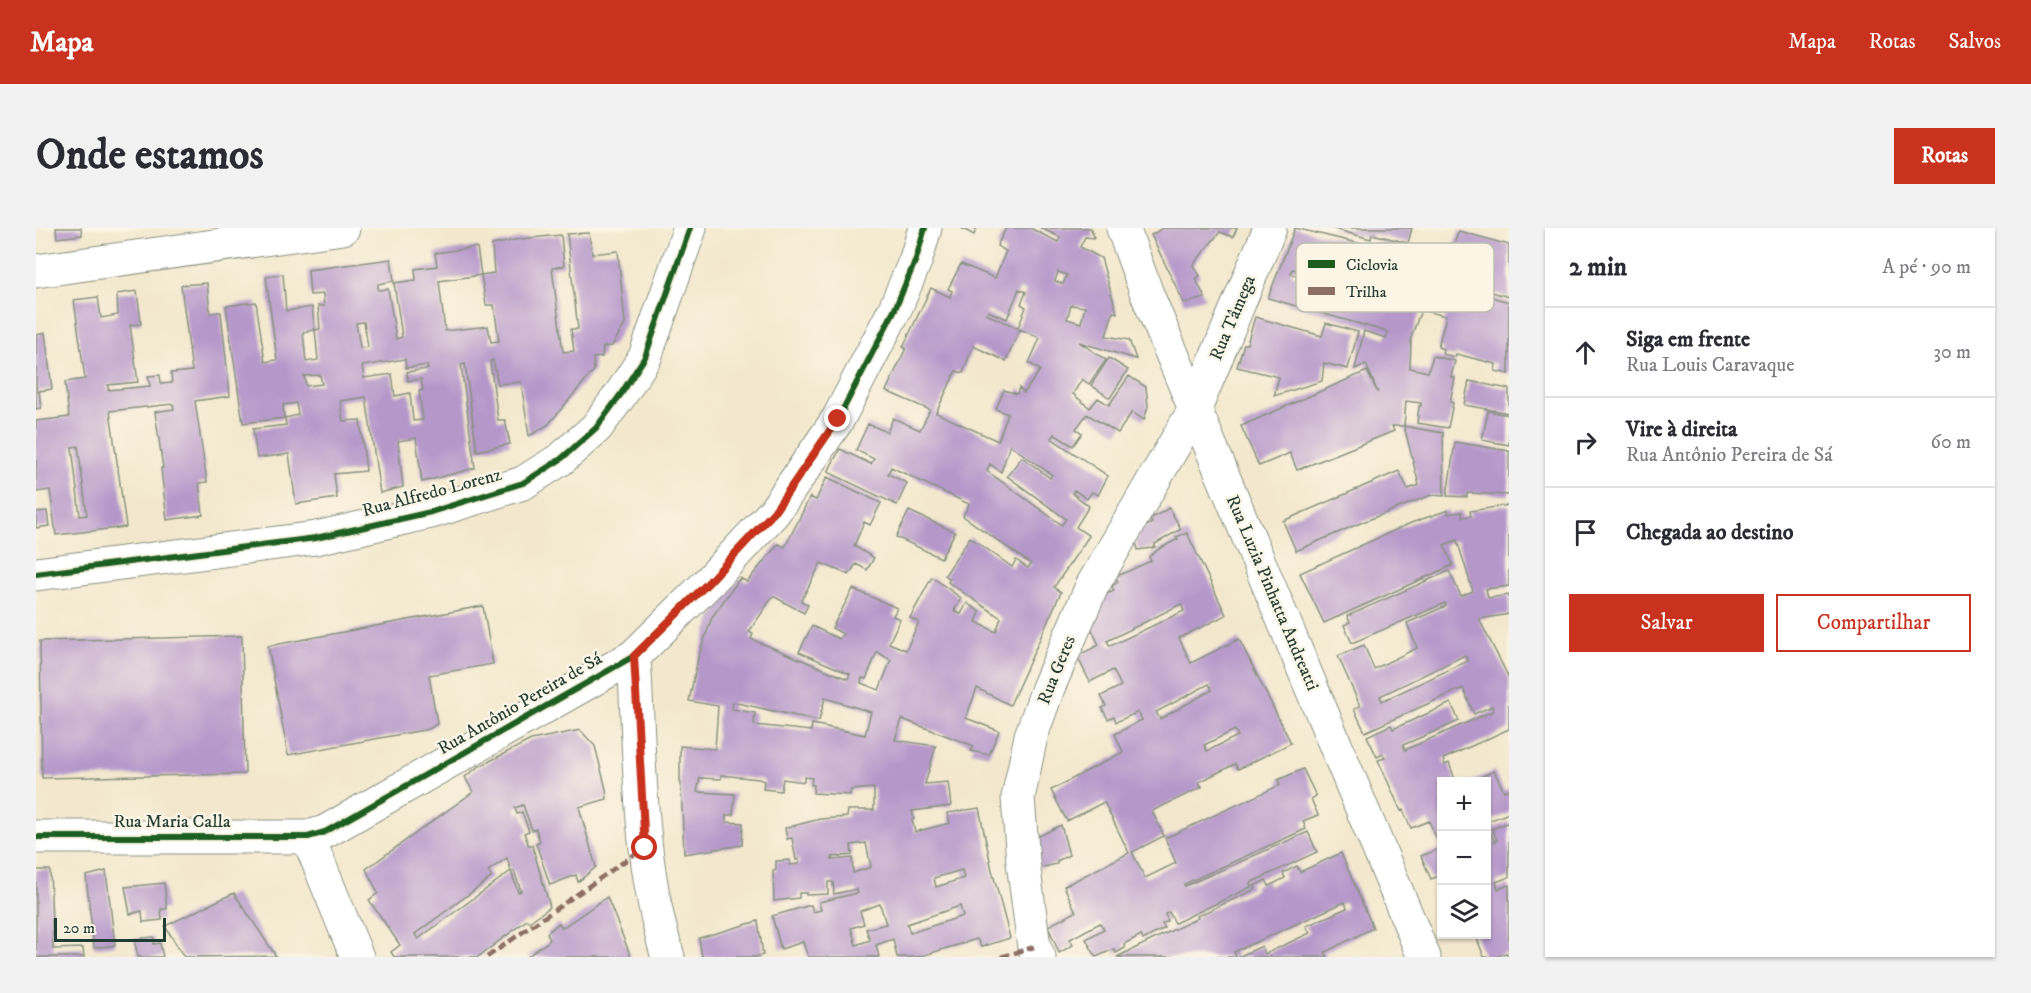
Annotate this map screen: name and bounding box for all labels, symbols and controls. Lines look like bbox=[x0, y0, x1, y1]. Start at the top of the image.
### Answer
text: Mapa bbox=[30, 25, 93, 60]
text: Mapa bbox=[1788, 29, 1836, 55]
text: Rotas bbox=[1869, 29, 1916, 55]
text: Salvos bbox=[1949, 29, 2001, 55]
button: Rotas bbox=[1894, 128, 1995, 184]
text: Onde estamos bbox=[36, 130, 264, 182]
legend bbox=[1296, 243, 1494, 312]
text: 2 min bbox=[1569, 251, 1627, 284]
text: Ciclovia bbox=[1346, 255, 1398, 275]
text: A pé · 90 m bbox=[1882, 255, 1971, 280]
street label: Rua Tâmega bbox=[1205, 272, 1261, 364]
text: Trilha bbox=[1346, 282, 1387, 302]
text: Siga em frente bbox=[1626, 326, 1750, 353]
icon: ahead bbox=[1569, 336, 1602, 369]
text: 30 m bbox=[1933, 340, 1971, 365]
text: Rua Louis Caravaque bbox=[1626, 353, 1794, 378]
route end bbox=[824, 405, 850, 431]
text: Vire à direita bbox=[1626, 416, 1737, 443]
icon: right bbox=[1569, 426, 1602, 459]
text: 60 m bbox=[1931, 430, 1971, 455]
text: Rua Antônio Pereira de Sá bbox=[1626, 443, 1833, 468]
street label: Rua Alfredo Lorenz bbox=[360, 464, 504, 522]
street label: Rua Luzia Pinhatta Andreatti bbox=[1221, 492, 1323, 694]
icon: arrive bbox=[1569, 516, 1602, 549]
text: Chegada ao destino bbox=[1626, 519, 1793, 546]
button: Salvar bbox=[1569, 594, 1764, 652]
button: Compartilhar bbox=[1776, 594, 1971, 652]
street label: Rua Geres bbox=[1033, 632, 1081, 708]
street label: Rua Antônio Pereira de Sá bbox=[434, 648, 606, 760]
map controls bbox=[1437, 777, 1491, 939]
button: + bbox=[1437, 777, 1491, 831]
street label: Rua Maria Calla bbox=[113, 811, 231, 833]
button: − bbox=[1437, 831, 1491, 885]
route start bbox=[631, 834, 657, 860]
button: layers bbox=[1437, 885, 1491, 939]
scale bar bbox=[54, 915, 166, 942]
text: 20 m bbox=[63, 918, 95, 938]

